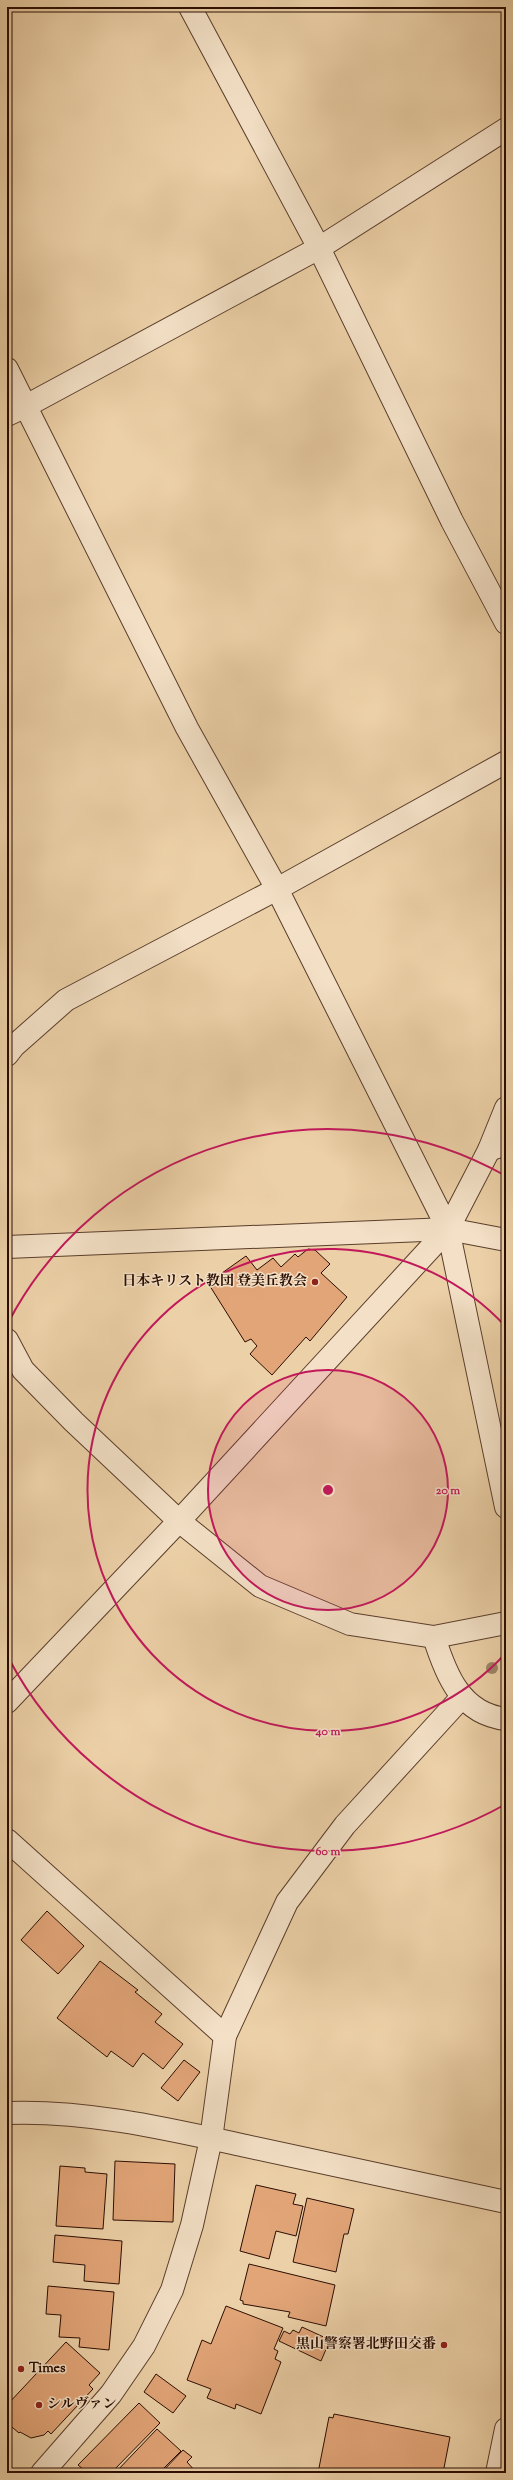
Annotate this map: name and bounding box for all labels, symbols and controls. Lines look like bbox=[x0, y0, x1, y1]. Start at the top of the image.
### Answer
place label: 日本キリスト教団 登美丘教会 bbox=[122, 1272, 307, 1292]
marker: 日本キリスト教団 登美丘教会 bbox=[310, 1277, 320, 1287]
text: 20 m bbox=[436, 1482, 460, 1500]
centre of rings bbox=[321, 1483, 335, 1497]
text: 40 m bbox=[315, 1723, 340, 1741]
text: 60 m bbox=[316, 1843, 340, 1861]
place label: 黒山警察署北野田交番 bbox=[296, 2335, 436, 2355]
marker: 黒山警察署北野田交番 bbox=[439, 2340, 449, 2350]
place label: Times bbox=[29, 2359, 66, 2379]
marker: Times bbox=[16, 2364, 26, 2374]
place label: シルヴァン bbox=[47, 2395, 117, 2415]
marker: シルヴァン bbox=[34, 2400, 44, 2410]

